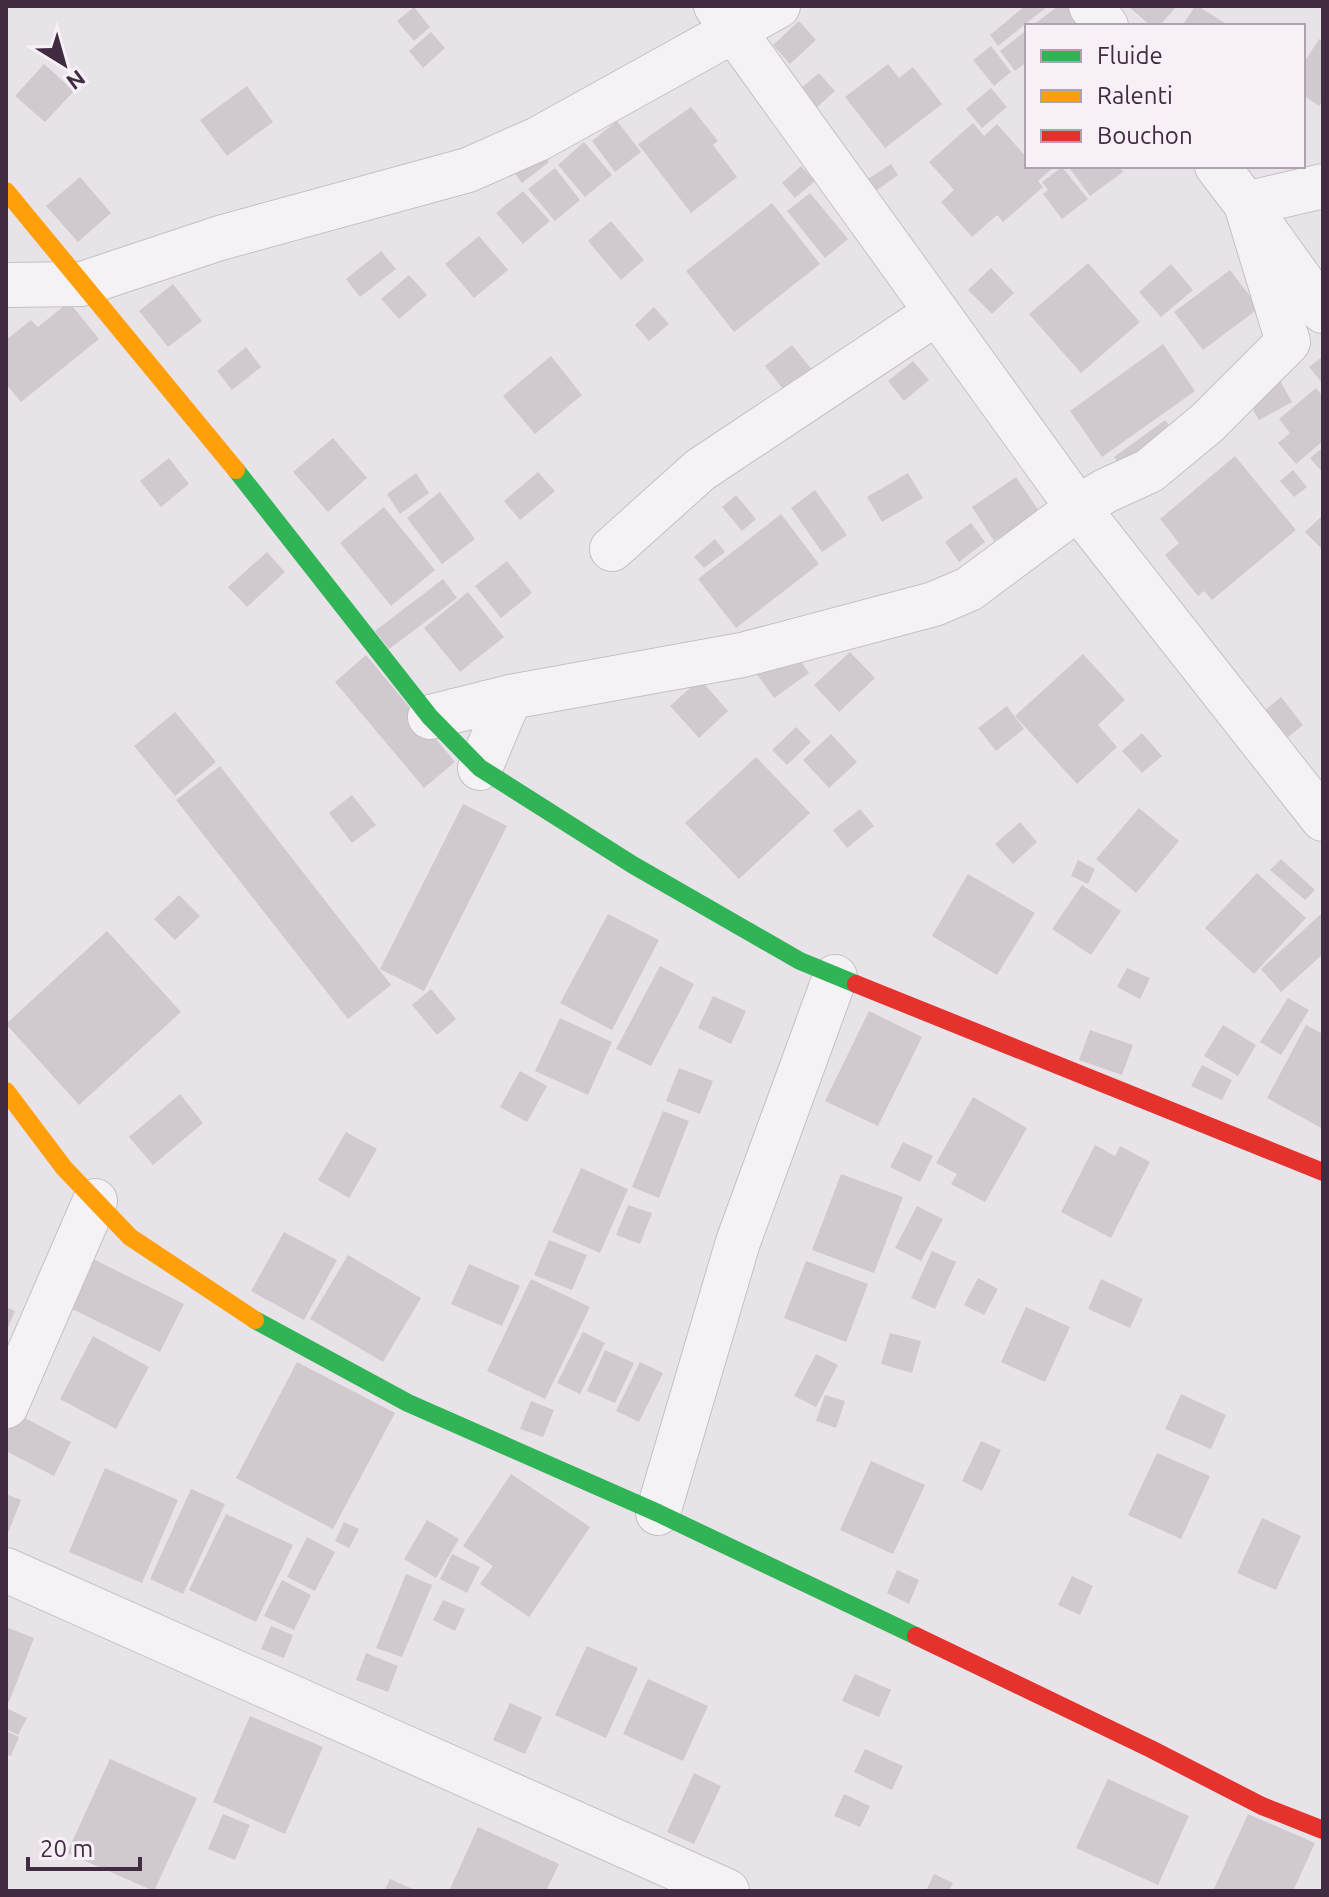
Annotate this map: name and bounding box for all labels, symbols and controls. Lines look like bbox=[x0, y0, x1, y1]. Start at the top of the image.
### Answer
north arrow bbox=[24, 24, 104, 104]
legend bbox=[1025, 24, 1305, 168]
text: Fluide bbox=[1097, 42, 1163, 69]
text: N bbox=[62, 65, 90, 95]
text: Ralenti bbox=[1097, 82, 1173, 109]
text: Bouchon bbox=[1097, 122, 1193, 149]
scale bar bbox=[28, 1821, 140, 1871]
text: 20 m bbox=[40, 1835, 93, 1862]

